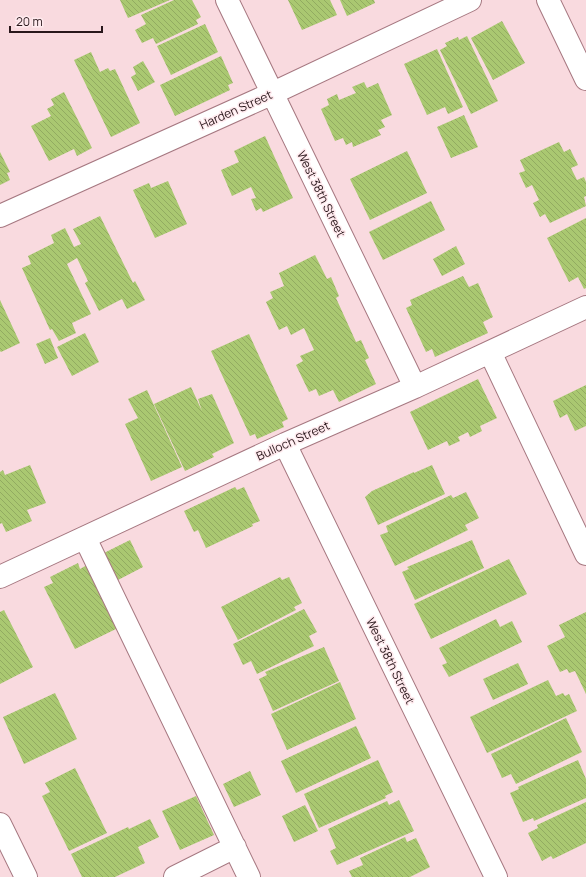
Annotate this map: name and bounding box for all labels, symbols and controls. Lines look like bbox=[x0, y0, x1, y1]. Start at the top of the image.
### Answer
scale bar bbox=[10, 8, 102, 34]
text: 20 m bbox=[16, 13, 43, 30]
street label: Harden Street bbox=[197, 86, 275, 133]
street label: West 38th Street bbox=[293, 148, 350, 240]
street label: Bulloch Street bbox=[253, 417, 332, 464]
street label: West 38th Street bbox=[362, 615, 419, 707]

